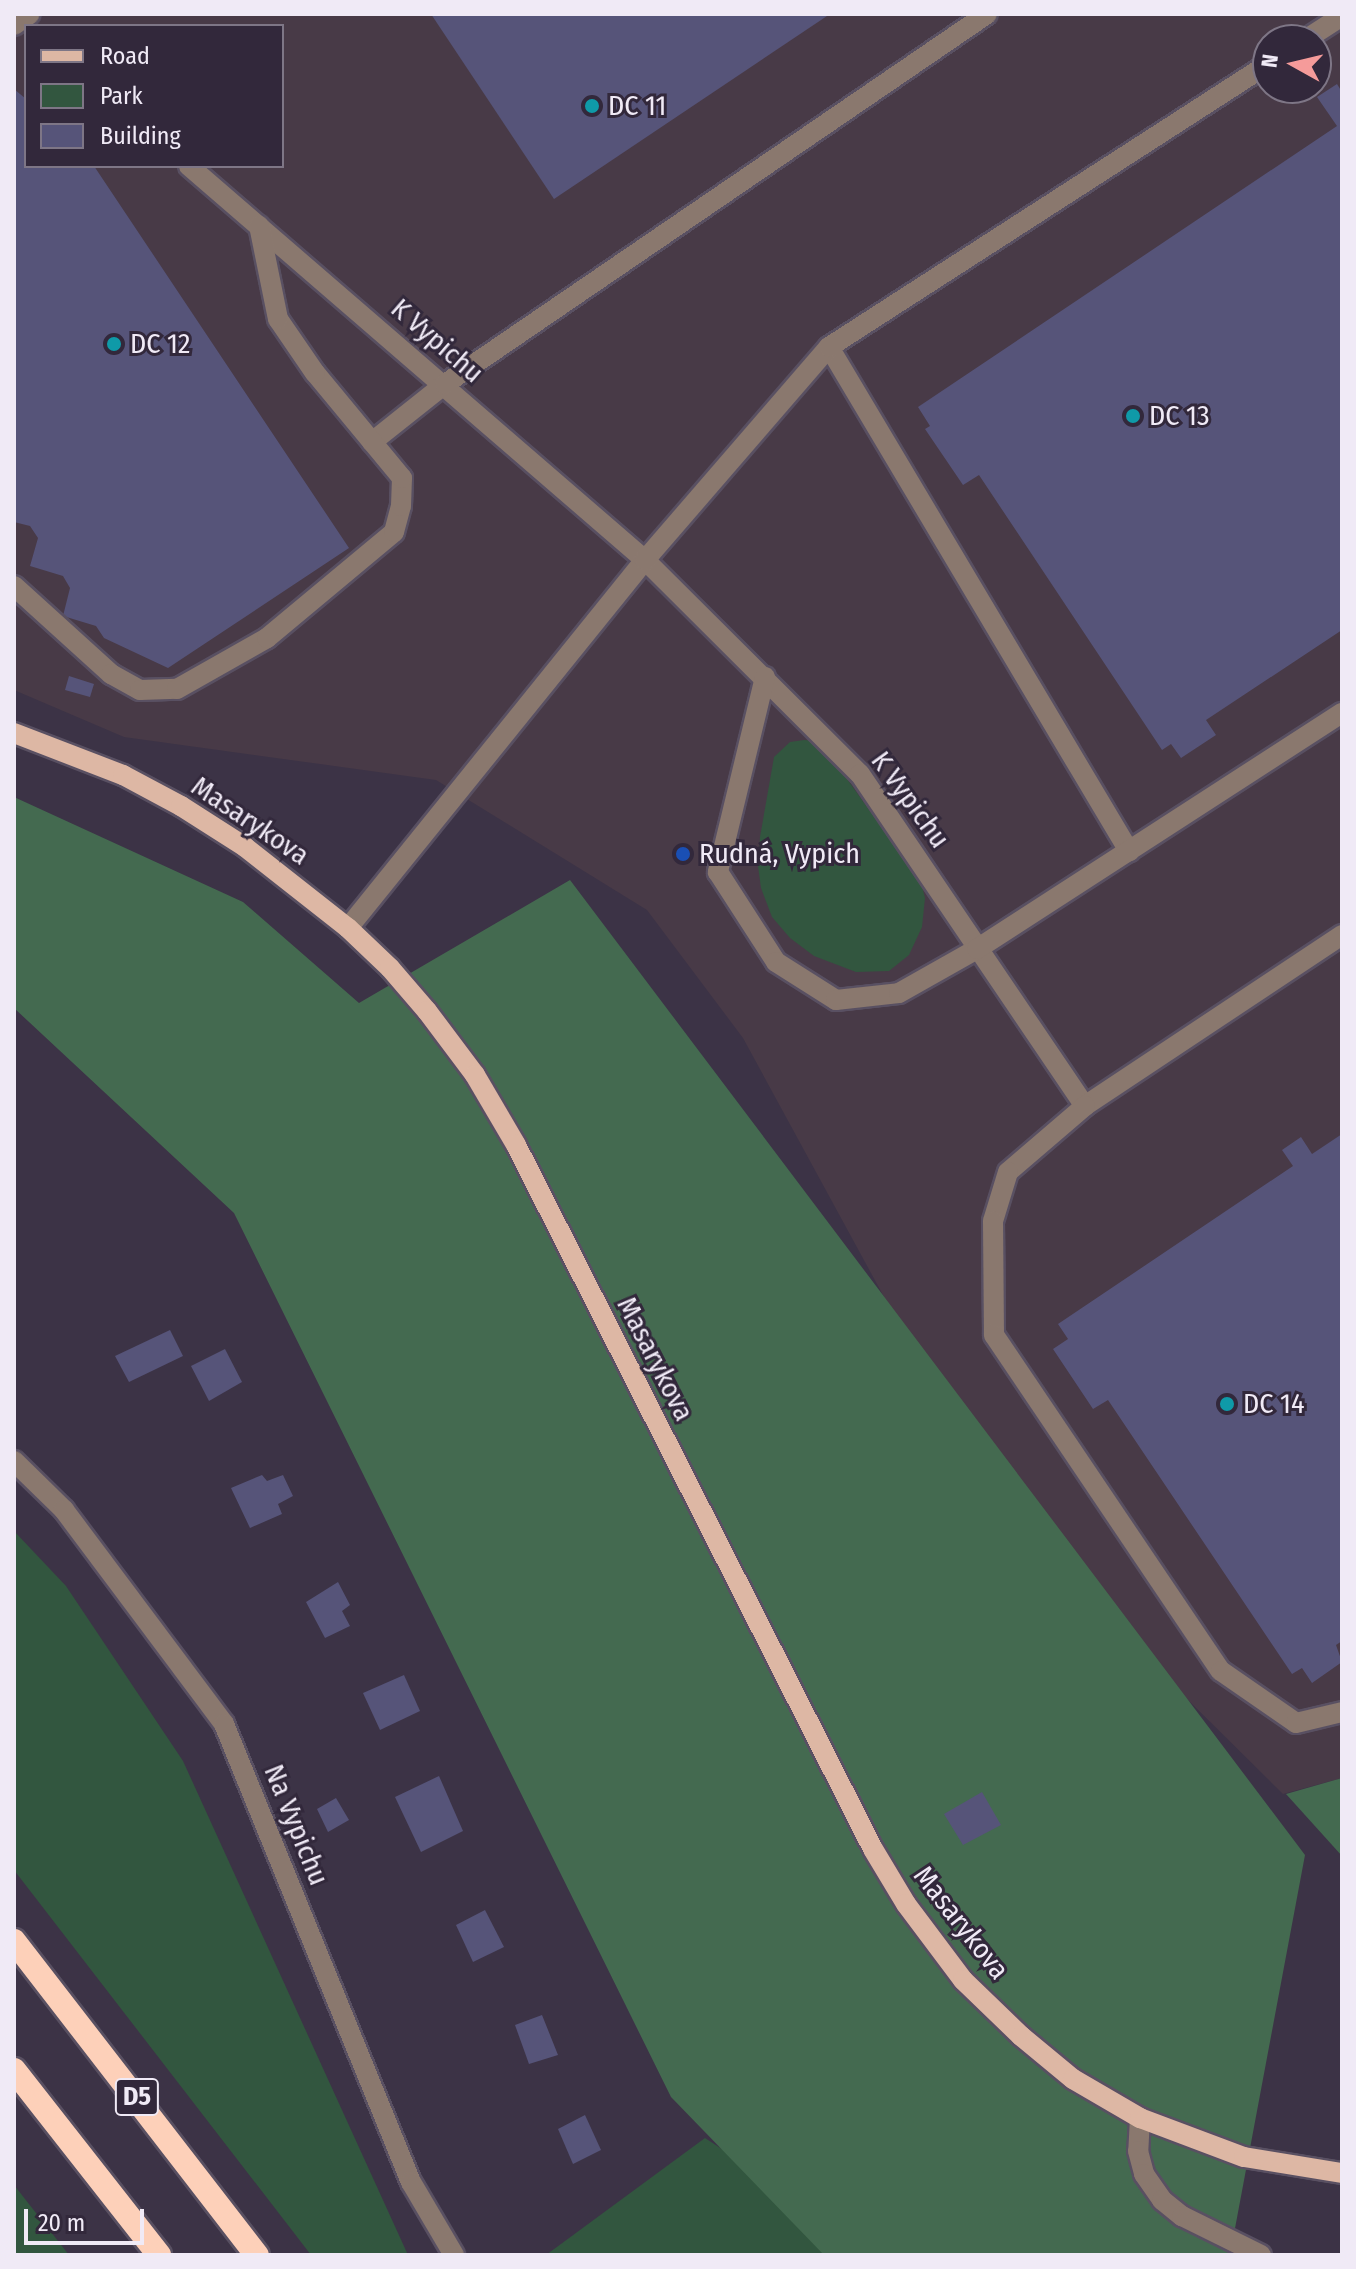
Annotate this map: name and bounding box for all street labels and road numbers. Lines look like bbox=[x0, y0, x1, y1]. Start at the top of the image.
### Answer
street label: K Vypichu bbox=[384, 292, 490, 390]
street label: K Vypichu bbox=[864, 745, 956, 855]
street label: Masarykova bbox=[185, 770, 315, 872]
street label: Masarykova bbox=[610, 1292, 700, 1426]
street label: Na Vypichu bbox=[257, 1760, 335, 1890]
street label: Masarykova bbox=[906, 1860, 1016, 1986]
road number: D5 bbox=[113, 2075, 161, 2119]

